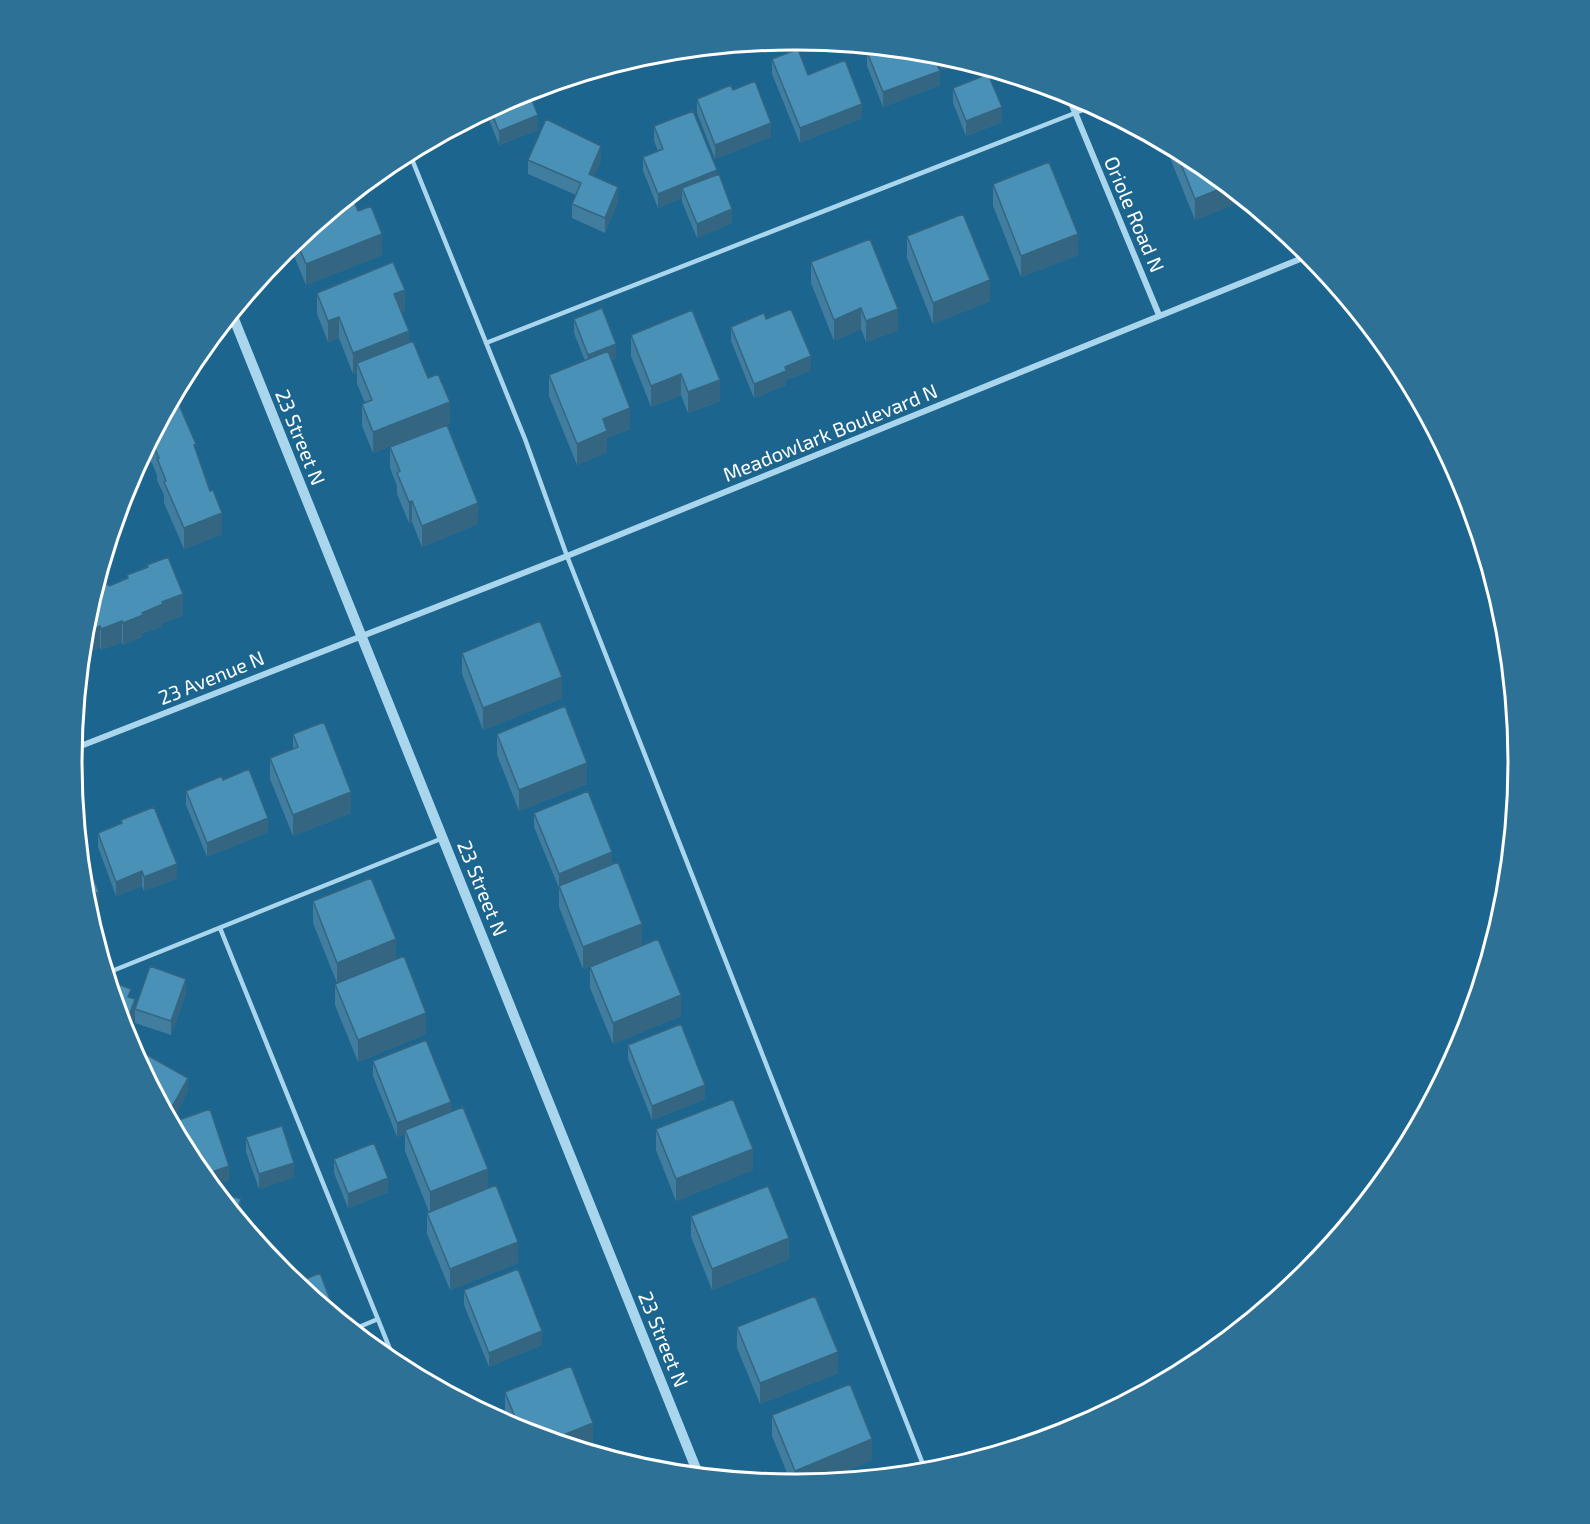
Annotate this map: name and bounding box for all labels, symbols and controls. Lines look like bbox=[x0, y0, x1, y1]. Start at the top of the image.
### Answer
street label: Oriole Road N bbox=[1100, 152, 1170, 276]
street label: Meadowlark Boulevard N bbox=[719, 378, 941, 486]
street label: 23 Street N bbox=[271, 386, 331, 488]
street label: 23 Avenue N bbox=[155, 645, 267, 709]
street label: 23 Street N bbox=[453, 837, 513, 939]
street label: 23 Street N bbox=[634, 1288, 694, 1390]

